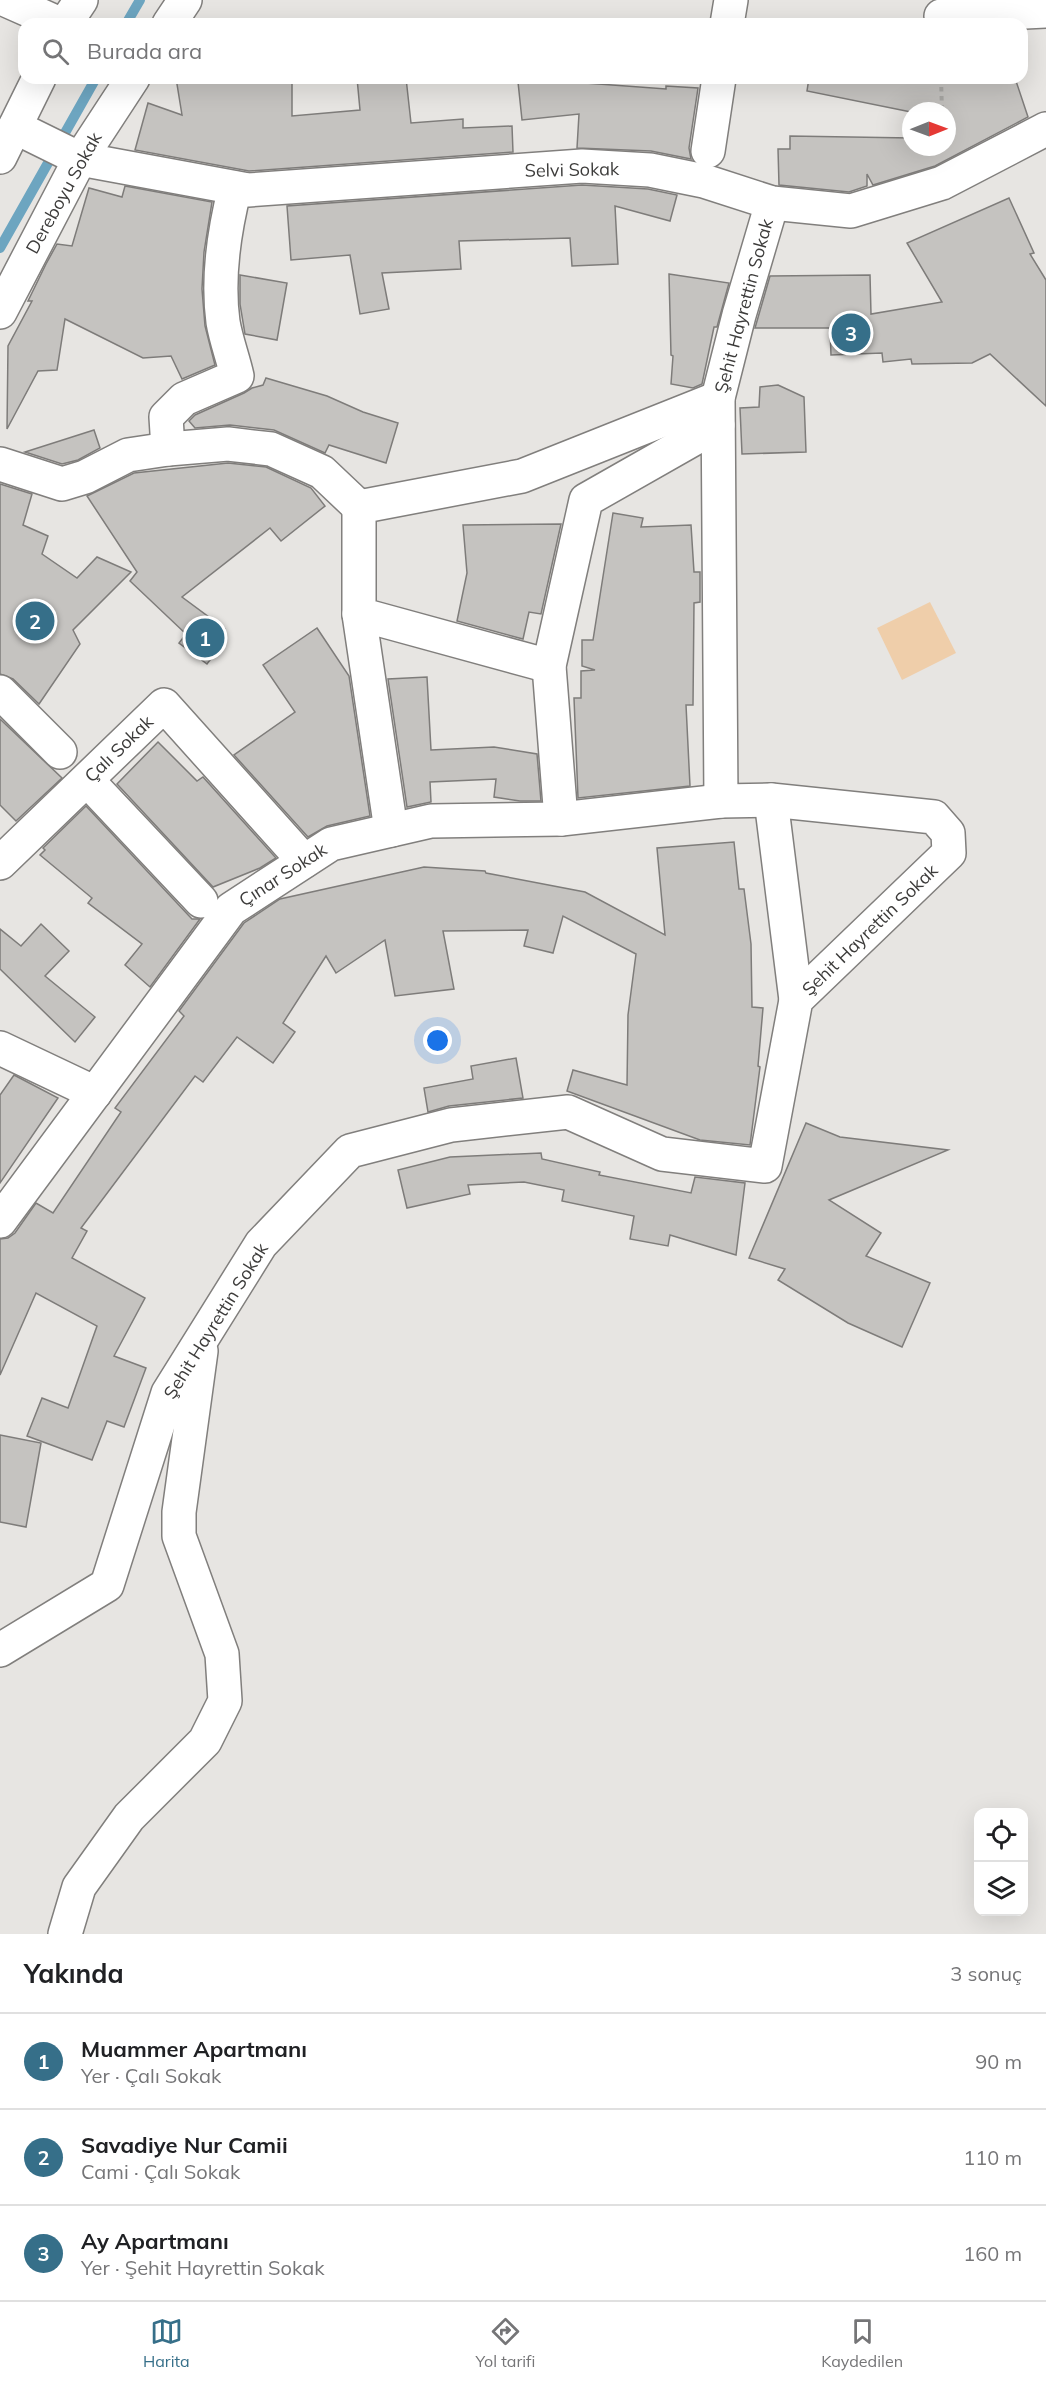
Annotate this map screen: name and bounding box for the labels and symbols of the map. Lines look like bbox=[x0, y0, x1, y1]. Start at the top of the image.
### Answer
north arrow bbox=[902, 102, 956, 156]
street label: Dereboyu Sokak bbox=[21, 127, 107, 258]
street label: Selvi Sokak bbox=[525, 157, 620, 182]
street label: Şehit Hayrettin Sokak bbox=[709, 215, 778, 396]
pin: 3 bbox=[832, 310, 870, 356]
pin: 2 bbox=[15, 598, 54, 644]
pin: 1 bbox=[186, 616, 224, 660]
street label: Çalı Sokak bbox=[79, 710, 158, 787]
street label: Çınar Sokak bbox=[235, 837, 332, 911]
street label: Şehit Hayrettin Sokak bbox=[797, 858, 943, 1000]
your location bbox=[423, 1026, 452, 1055]
street label: Şehit Hayrettin Sokak bbox=[158, 1238, 273, 1403]

